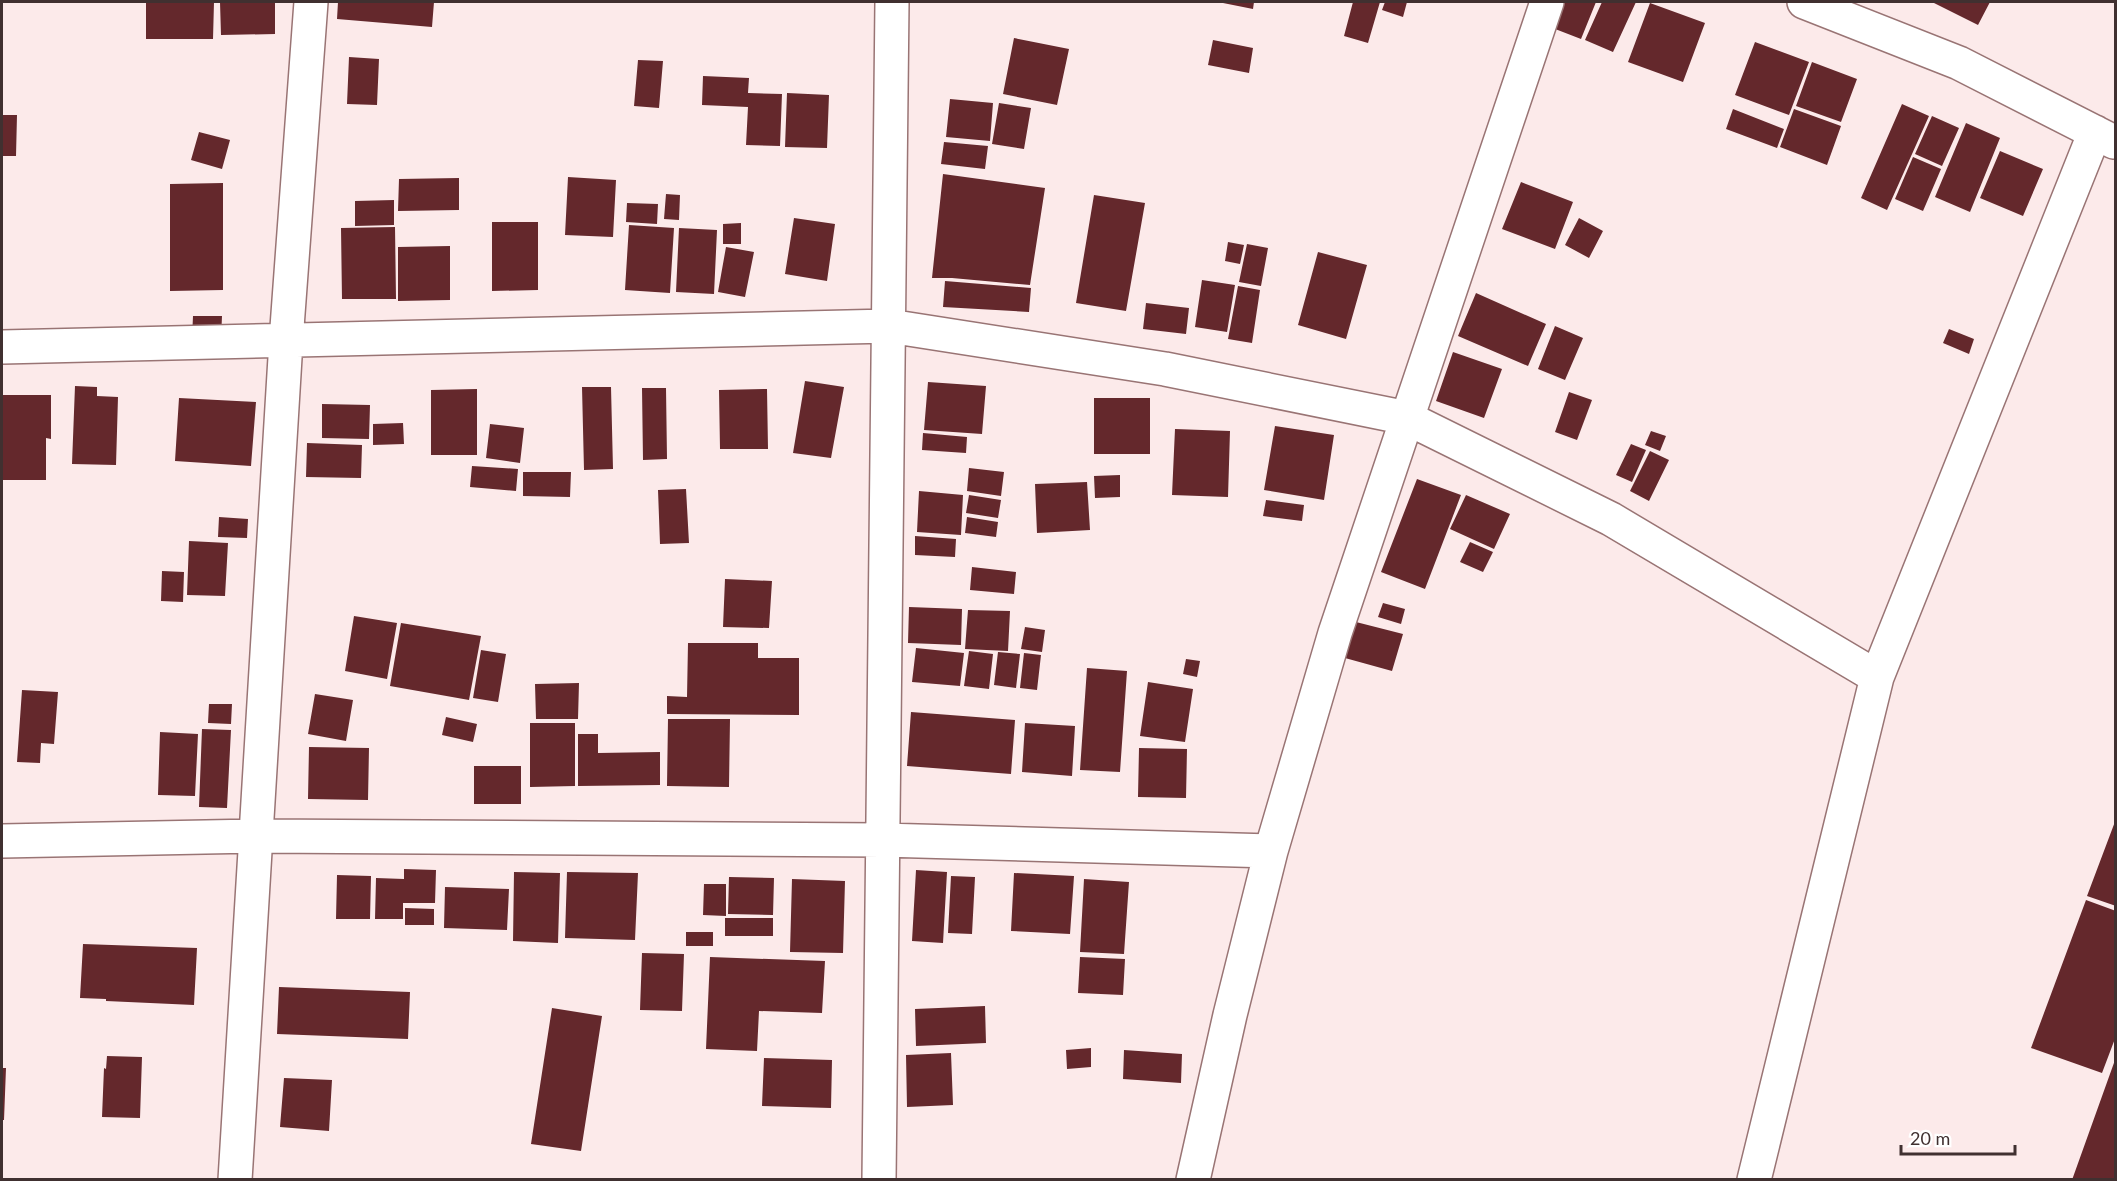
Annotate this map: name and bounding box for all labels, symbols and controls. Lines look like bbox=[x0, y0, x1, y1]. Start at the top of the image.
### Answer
scale bar bbox=[1901, 1118, 2015, 1156]
text: 20 m bbox=[1910, 1127, 1950, 1149]

